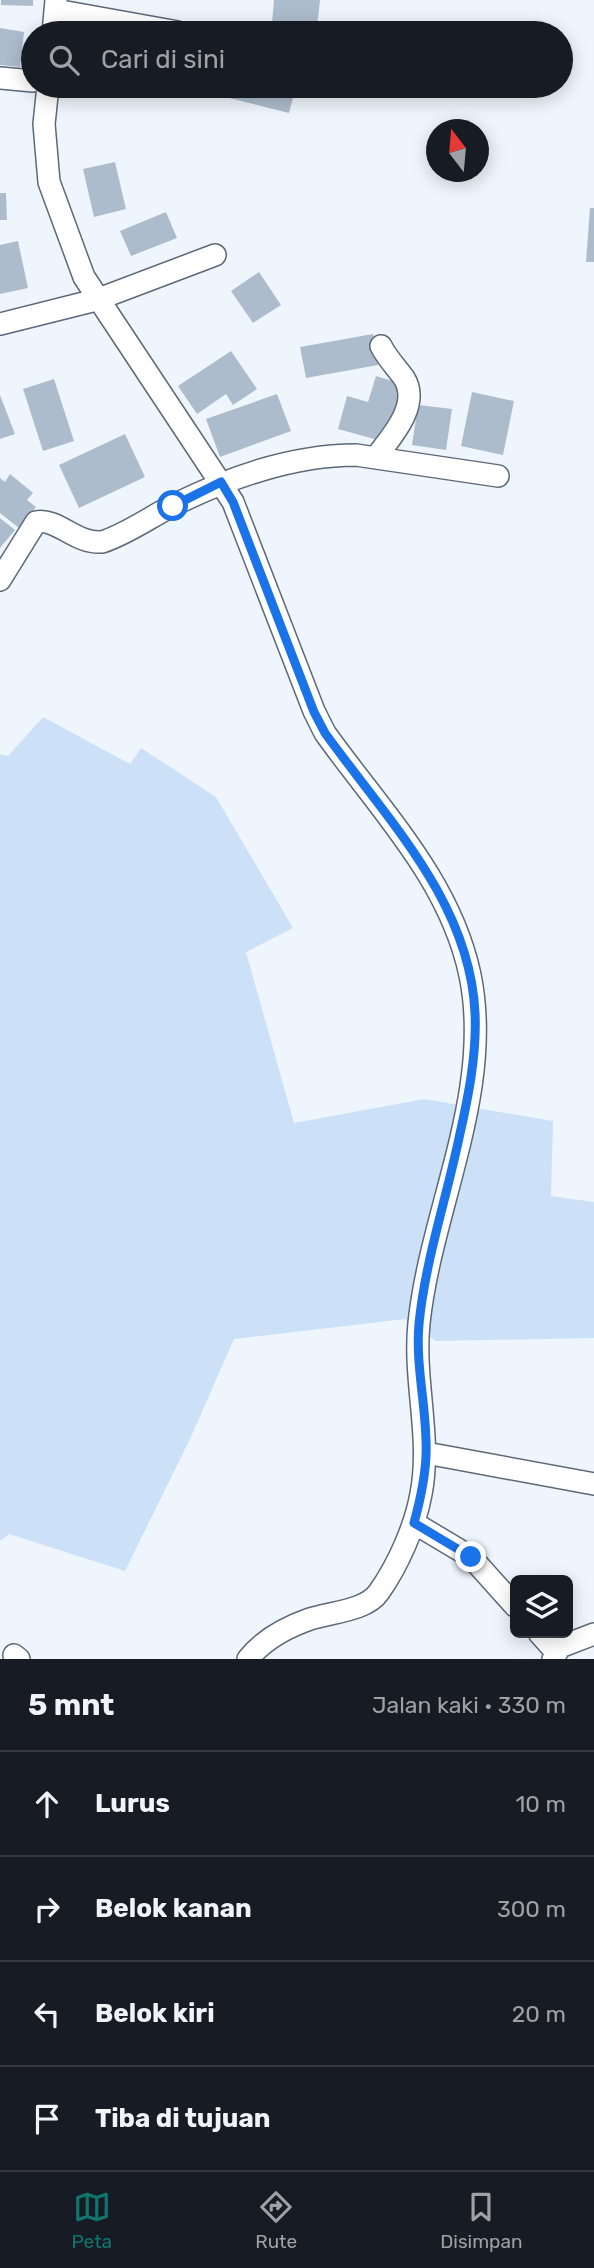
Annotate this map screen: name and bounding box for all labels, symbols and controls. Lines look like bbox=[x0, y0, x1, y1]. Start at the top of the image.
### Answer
search box bbox=[21, 21, 573, 98]
icon: search bbox=[45, 41, 83, 79]
text: Cari di sini bbox=[101, 44, 225, 75]
north arrow bbox=[426, 119, 489, 182]
route start bbox=[157, 490, 188, 521]
route end bbox=[455, 1541, 486, 1572]
map controls bbox=[510, 1575, 573, 1638]
button: layers bbox=[510, 1575, 573, 1638]
text: 5 mnt bbox=[28, 1687, 114, 1723]
text: Jalan kaki · 330 m bbox=[372, 1691, 566, 1719]
icon: ahead bbox=[28, 1785, 66, 1823]
text: Lurus bbox=[95, 1788, 170, 1819]
text: 10 m bbox=[515, 1790, 566, 1818]
icon: right bbox=[28, 1890, 66, 1928]
text: Belok kanan bbox=[95, 1893, 252, 1924]
text: 300 m bbox=[497, 1895, 566, 1923]
icon: left bbox=[28, 1995, 66, 2033]
text: Belok kiri bbox=[95, 1998, 215, 2029]
text: 20 m bbox=[512, 2000, 566, 2028]
icon: arrive bbox=[28, 2100, 66, 2138]
text: Tiba di tujuan bbox=[95, 2103, 270, 2134]
tab: Peta bbox=[72, 2188, 112, 2253]
tab: Rute bbox=[255, 2188, 297, 2253]
tab: Disimpan bbox=[440, 2188, 522, 2253]

